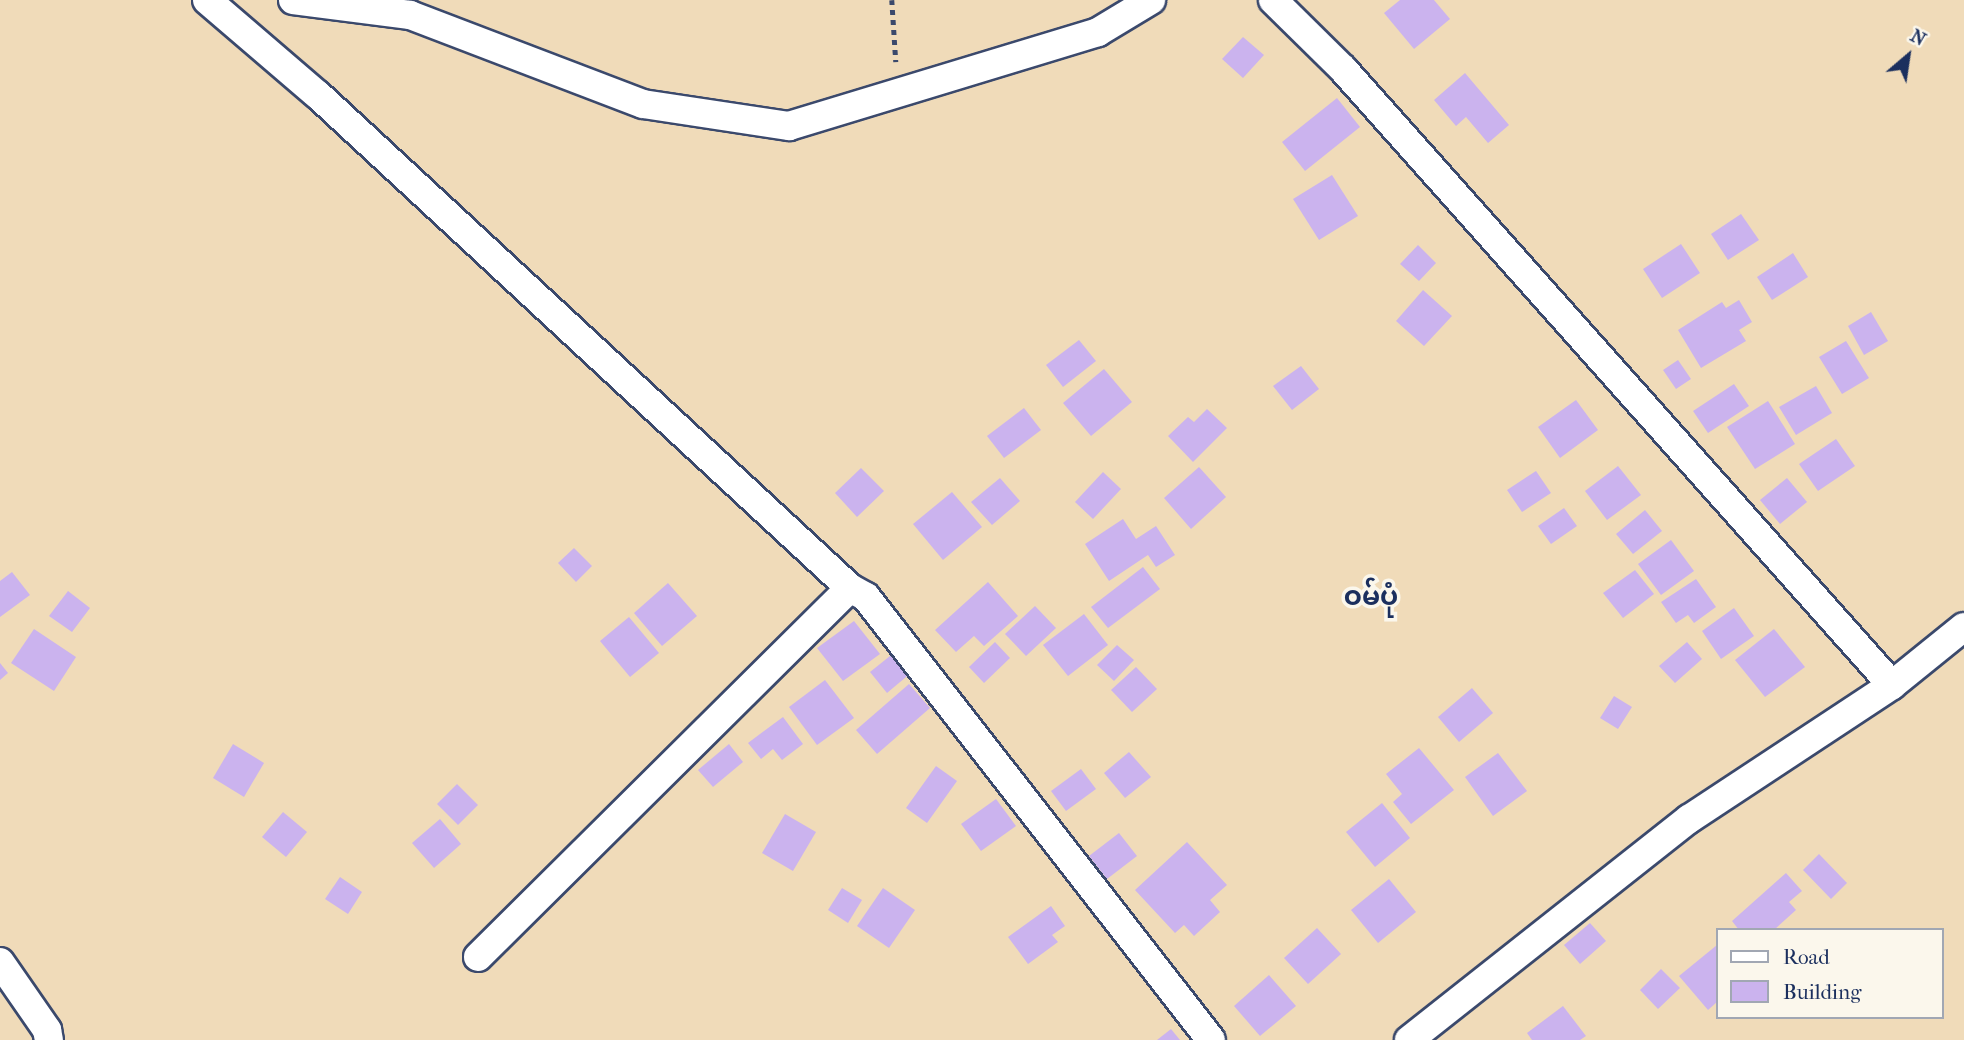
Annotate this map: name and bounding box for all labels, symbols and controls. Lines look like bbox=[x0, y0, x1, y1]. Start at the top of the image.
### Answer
north arrow bbox=[1873, 21, 1943, 91]
text: N bbox=[1907, 25, 1930, 51]
district label: ဝမ်ပုံ bbox=[1344, 581, 1398, 613]
legend bbox=[1716, 928, 1943, 1019]
text: Road bbox=[1783, 945, 1830, 969]
text: Building bbox=[1783, 980, 1861, 1004]

